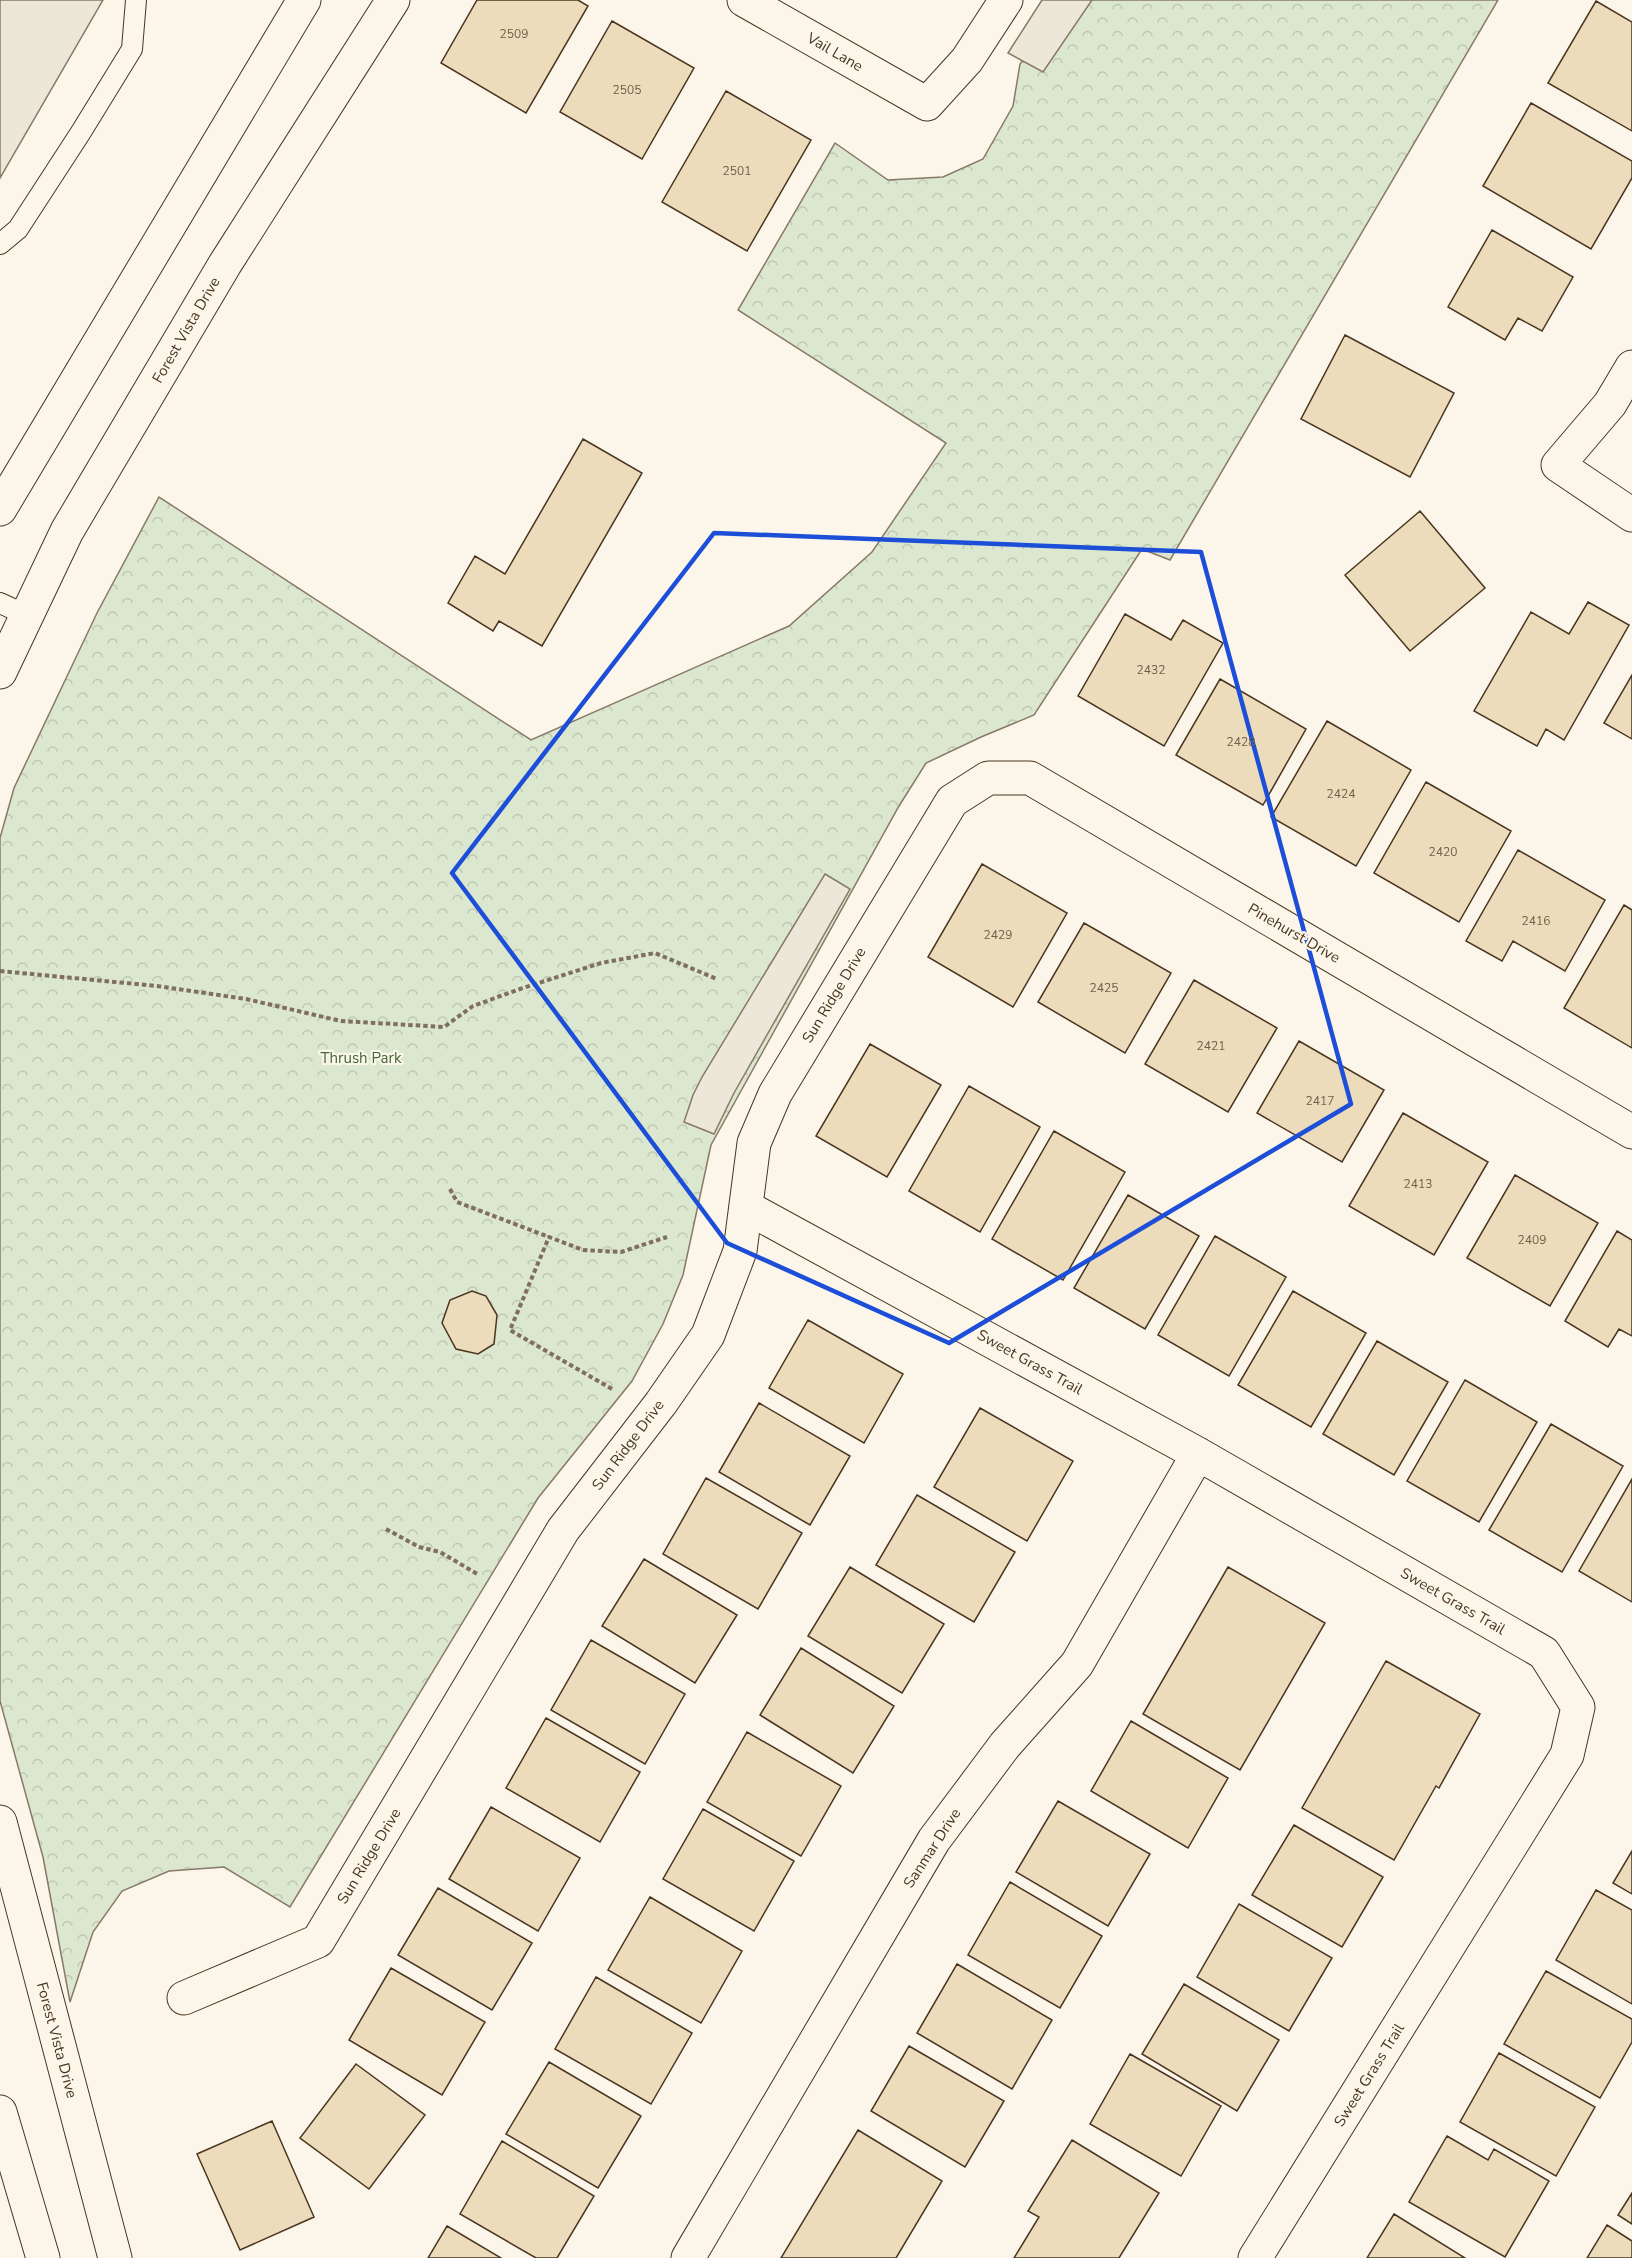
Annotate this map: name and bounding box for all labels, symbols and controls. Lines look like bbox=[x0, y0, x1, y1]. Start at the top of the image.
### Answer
house number: 2509 bbox=[500, 26, 528, 42]
street label: Vail Lane bbox=[802, 27, 867, 76]
house number: 2505 bbox=[613, 82, 641, 98]
house number: 2501 bbox=[723, 163, 751, 179]
street label: Forest Vista Drive bbox=[147, 273, 225, 387]
house number: 2432 bbox=[1137, 662, 1165, 678]
house number: 2428 bbox=[1227, 734, 1255, 750]
house number: 2424 bbox=[1327, 786, 1355, 802]
house number: 2420 bbox=[1429, 844, 1457, 860]
street label: Pinehurst Drive bbox=[1244, 898, 1344, 968]
house number: 2416 bbox=[1522, 913, 1550, 929]
house number: 2429 bbox=[984, 927, 1012, 943]
street label: Sun Ridge Drive bbox=[797, 943, 871, 1047]
house number: 2425 bbox=[1090, 980, 1118, 996]
house number: 2421 bbox=[1197, 1038, 1225, 1054]
park label: Thrush Park bbox=[321, 1048, 402, 1068]
house number: 2417 bbox=[1306, 1093, 1334, 1109]
house number: 2413 bbox=[1404, 1176, 1432, 1192]
house number: 2409 bbox=[1518, 1232, 1546, 1248]
street label: Sweet Grass Trail bbox=[973, 1325, 1087, 1400]
street label: Sun Ridge Drive bbox=[587, 1396, 669, 1494]
street label: Sweet Grass Trail bbox=[1397, 1563, 1510, 1639]
street label: Sun Ridge Drive bbox=[332, 1804, 406, 1908]
street label: Sanmar Drive bbox=[899, 1804, 965, 1892]
street label: Forest Vista Drive bbox=[32, 1980, 82, 2100]
street label: Sweet Grass Trail bbox=[1329, 2019, 1409, 2130]

